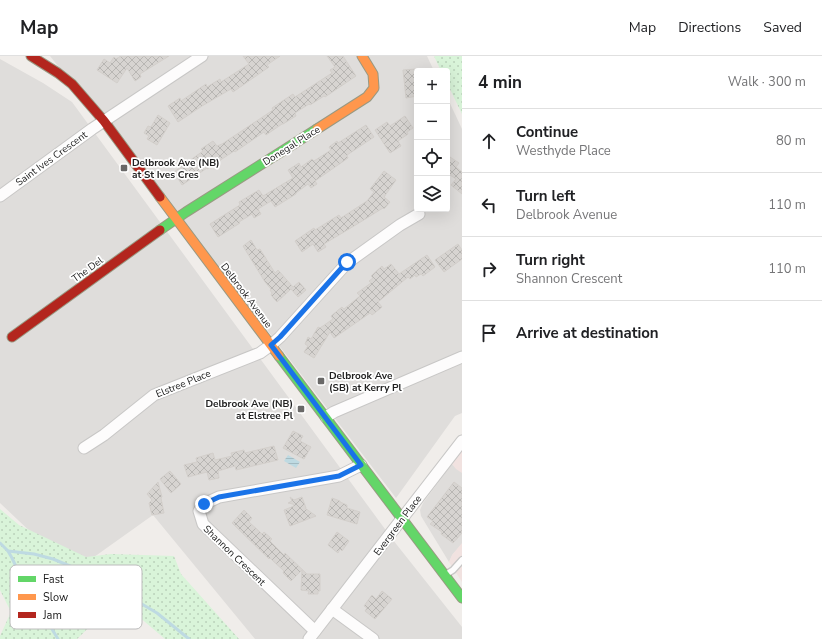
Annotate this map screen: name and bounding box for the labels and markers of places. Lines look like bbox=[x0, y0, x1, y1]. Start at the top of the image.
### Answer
place label: Delbrook Ave (NB) at St Ives Cres bbox=[132, 156, 220, 182]
marker: Delbrook Ave (NB) at St Ives Cres bbox=[119, 163, 129, 173]
place label: Delbrook Ave (SB) at Kerry Pl bbox=[329, 369, 403, 395]
marker: Delbrook Ave (SB) at Kerry Pl bbox=[316, 376, 326, 386]
place label: Delbrook Ave (NB) at Elstree Pl bbox=[205, 397, 294, 423]
marker: Delbrook Ave (NB) at Elstree Pl bbox=[296, 404, 306, 414]

